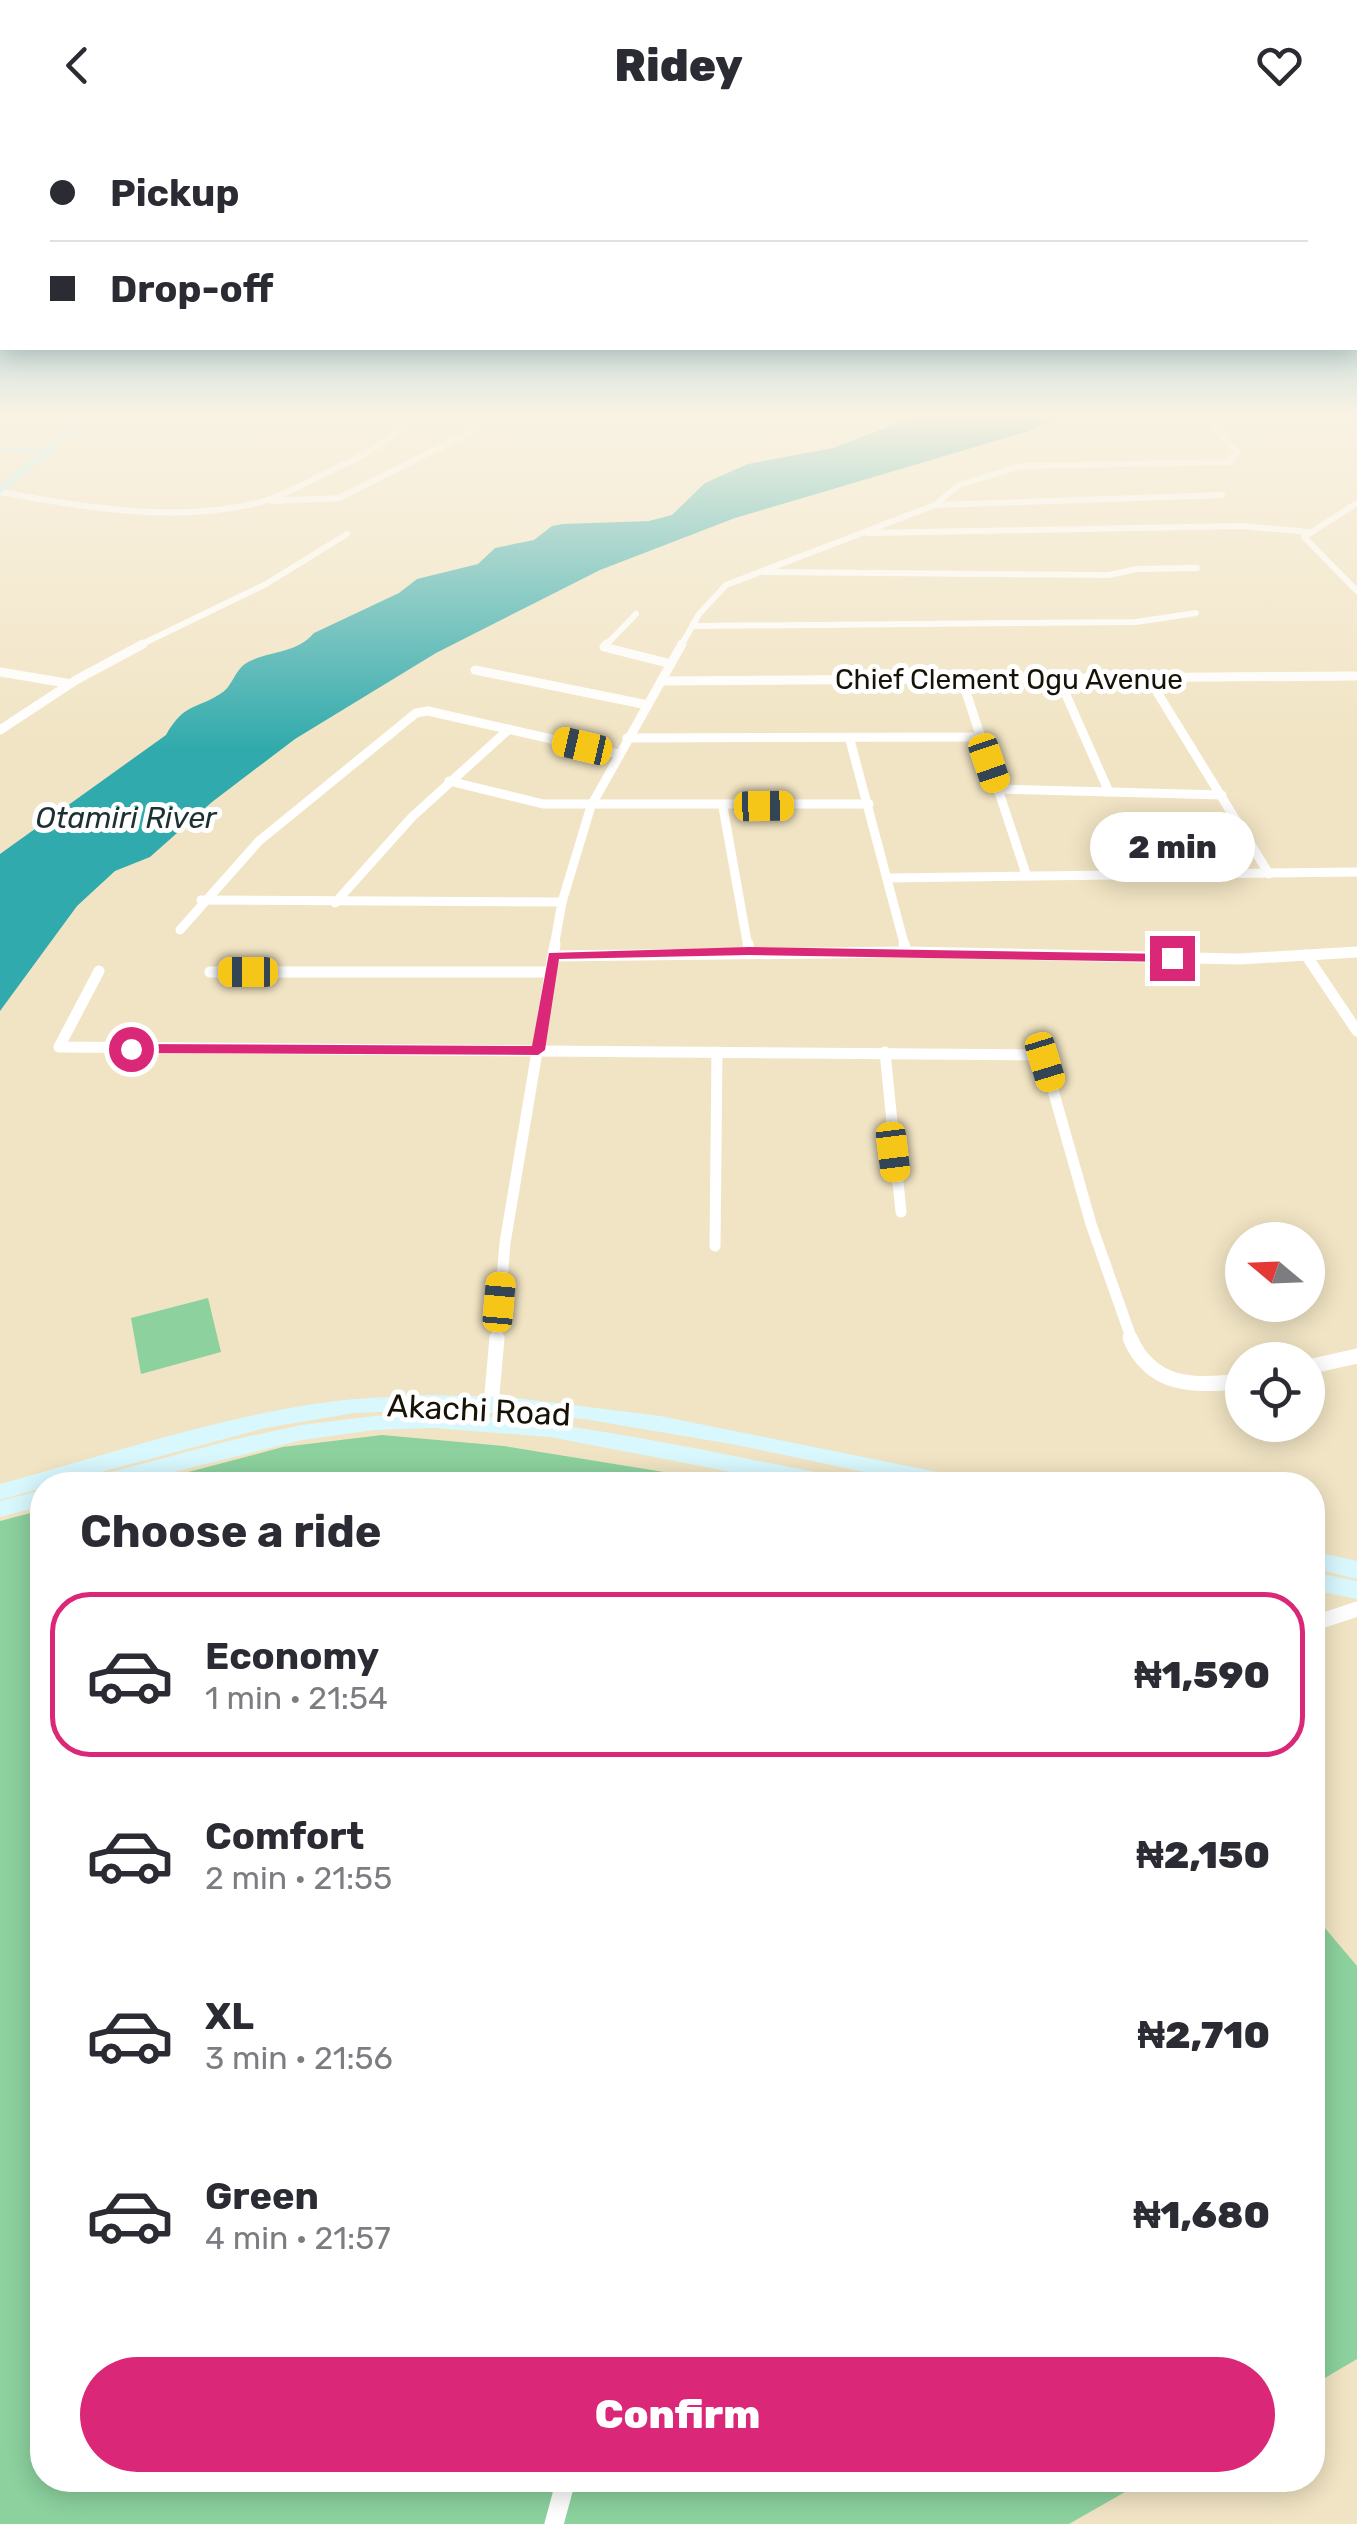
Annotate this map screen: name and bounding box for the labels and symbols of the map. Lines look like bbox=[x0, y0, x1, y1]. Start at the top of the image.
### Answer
street label: Chief Clement Ogu Avenue bbox=[835, 663, 1183, 696]
car bbox=[549, 725, 615, 767]
car bbox=[965, 730, 1013, 796]
car bbox=[734, 790, 794, 822]
water label: Otamiri River bbox=[36, 800, 218, 836]
callout: 2 min bbox=[1090, 813, 1254, 883]
route end bbox=[1150, 936, 1195, 981]
car bbox=[218, 957, 278, 987]
route start bbox=[109, 1027, 154, 1072]
car bbox=[1022, 1029, 1068, 1095]
car bbox=[874, 1120, 912, 1184]
north arrow bbox=[1225, 1222, 1325, 1322]
car bbox=[481, 1271, 517, 1333]
street label: Akachi Road bbox=[386, 1386, 572, 1434]

